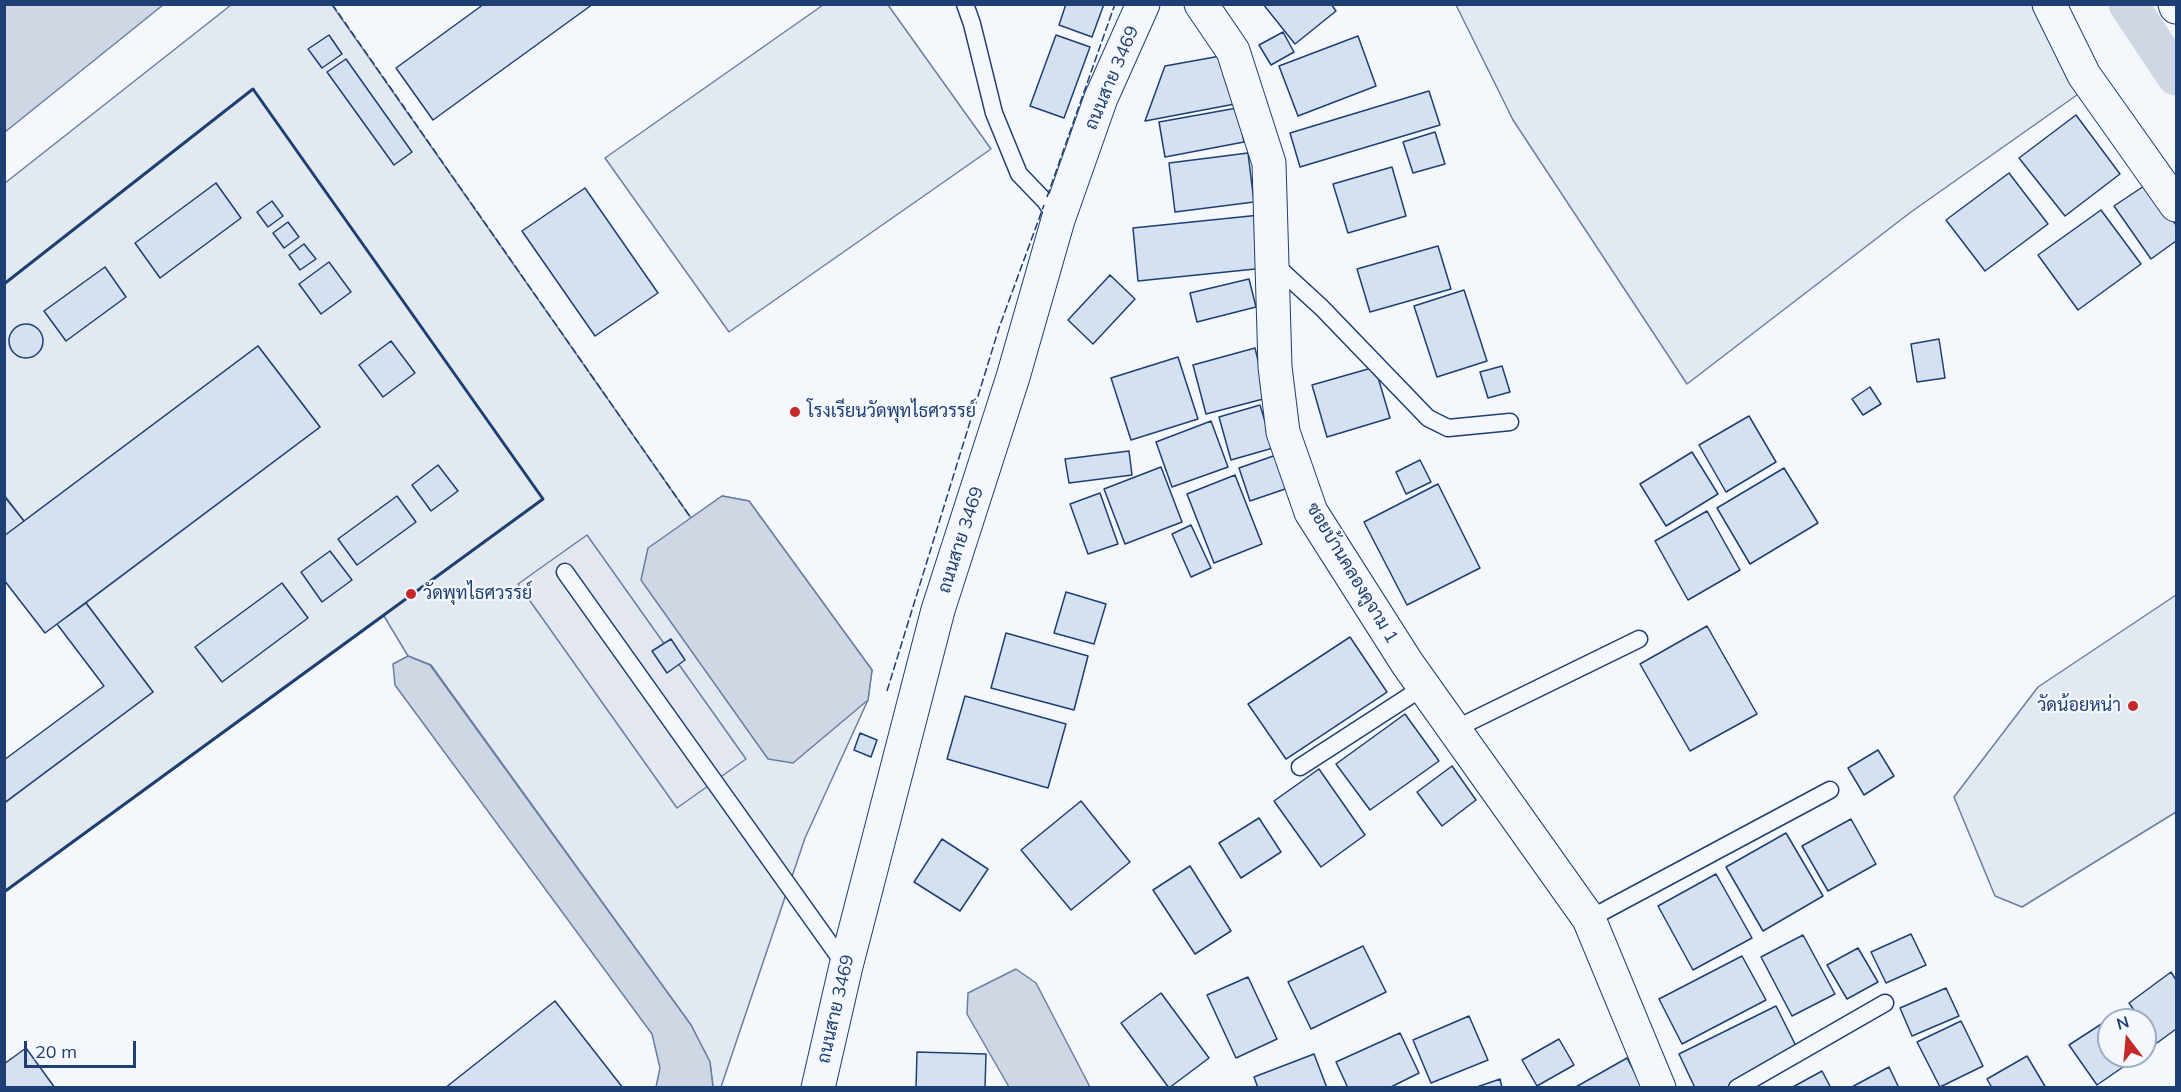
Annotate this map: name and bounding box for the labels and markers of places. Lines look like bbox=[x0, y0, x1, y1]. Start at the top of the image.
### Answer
place label: โรงเรียนวัดพุทไธศวรรย์ bbox=[807, 401, 976, 423]
marker: โรงเรียนวัดพุทไธศวรรย์ bbox=[788, 405, 802, 419]
place label: วัดพุทไธศวรรย์ bbox=[423, 583, 532, 605]
marker: วัดพุทไธศวรรย์ bbox=[404, 587, 418, 601]
place label: วัดน้อยหน่า bbox=[2037, 695, 2121, 717]
marker: วัดน้อยหน่า bbox=[2126, 699, 2140, 713]

